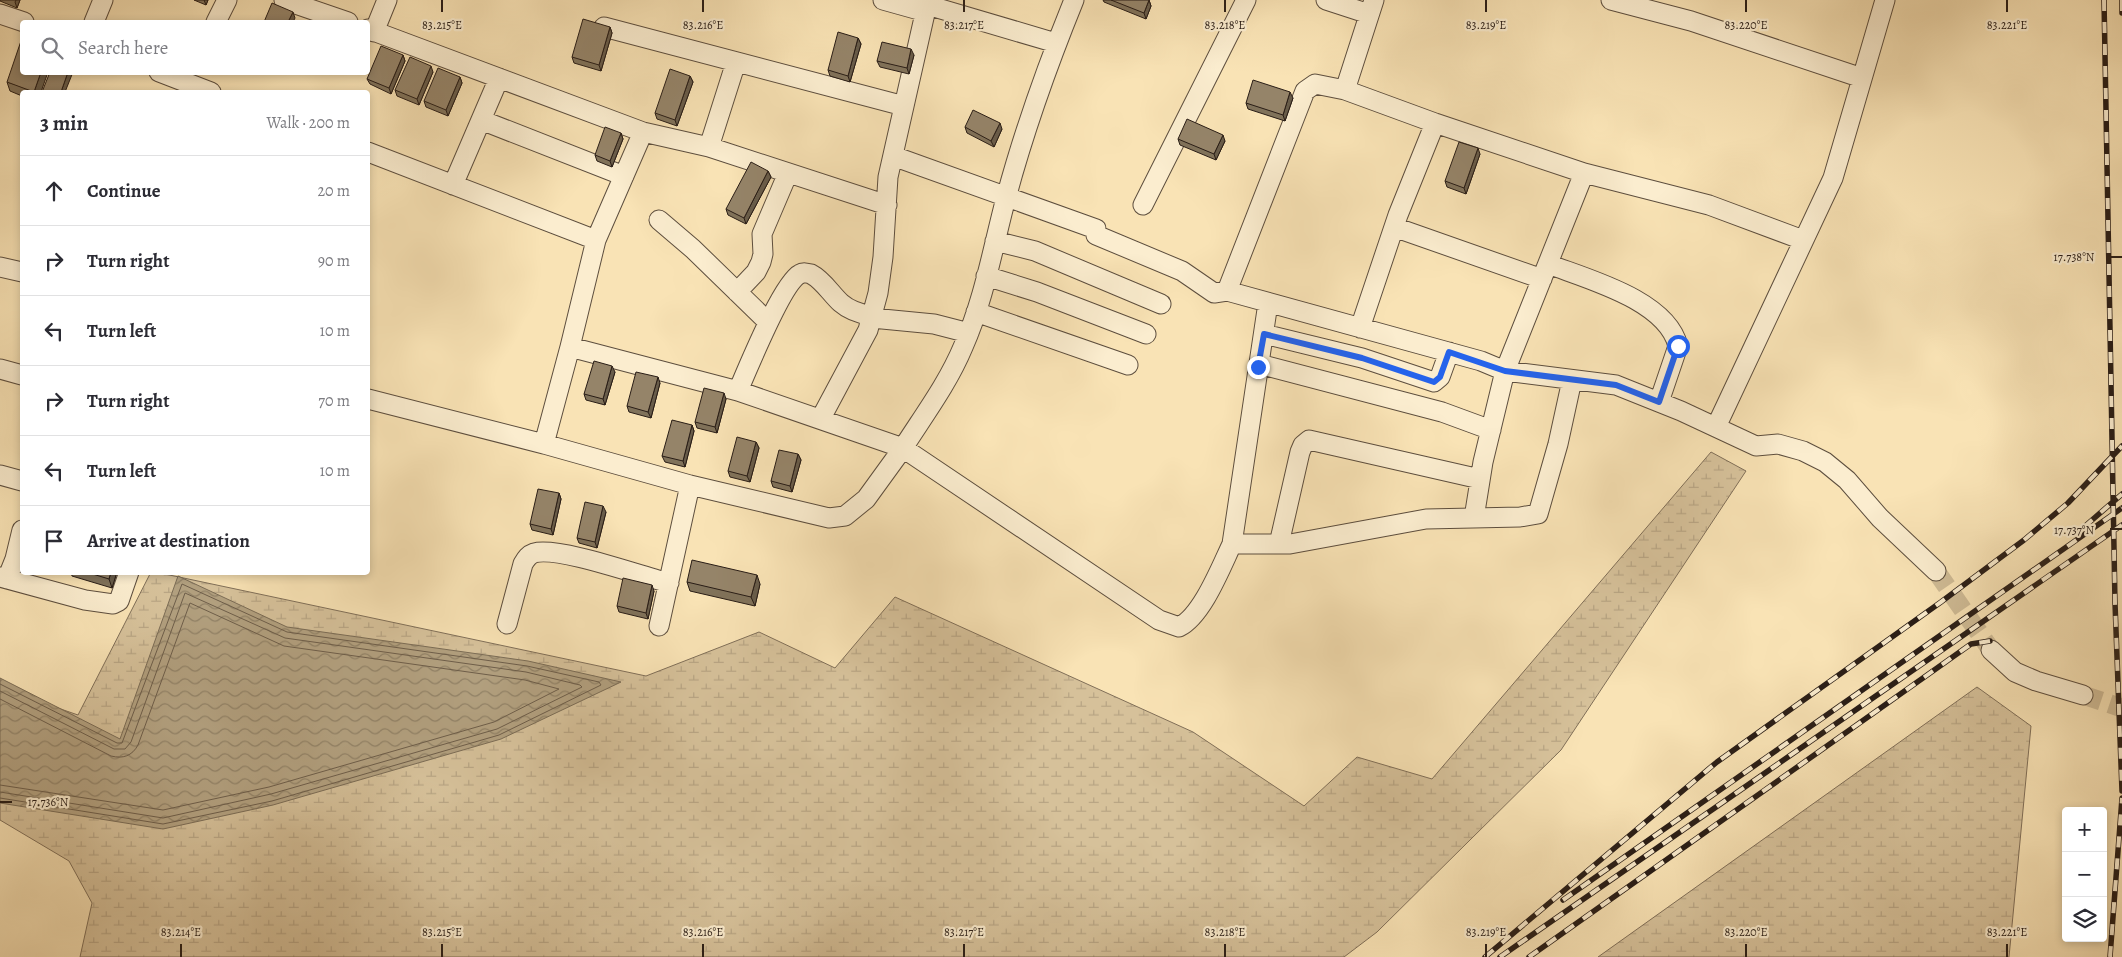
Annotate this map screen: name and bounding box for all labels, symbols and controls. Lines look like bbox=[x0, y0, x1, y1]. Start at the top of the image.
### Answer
text: 83.215°E bbox=[422, 17, 462, 33]
text: 83.216°E bbox=[683, 17, 723, 33]
text: 83.217°E bbox=[944, 17, 984, 33]
text: 83.218°E bbox=[1205, 17, 1245, 33]
text: 83.219°E bbox=[1466, 17, 1506, 33]
text: 83.220°E bbox=[1725, 17, 1767, 33]
text: 83.221°E bbox=[1987, 17, 2027, 33]
search box bbox=[20, 20, 370, 75]
icon: search bbox=[38, 34, 66, 62]
text: Search here bbox=[78, 35, 168, 61]
text: 3 min bbox=[40, 109, 88, 137]
text: Walk · 200 m bbox=[266, 112, 350, 134]
icon: ahead bbox=[40, 177, 68, 205]
text: Continue bbox=[87, 178, 161, 204]
text: 20 m bbox=[317, 180, 350, 202]
icon: right bbox=[40, 247, 68, 275]
text: Turn right bbox=[87, 248, 169, 274]
text: 17.738°N bbox=[2054, 249, 2095, 265]
text: 90 m bbox=[318, 250, 350, 272]
icon: left bbox=[40, 317, 68, 345]
text: Turn left bbox=[87, 318, 156, 344]
text: 10 m bbox=[320, 320, 350, 342]
route start bbox=[1667, 335, 1690, 358]
route end bbox=[1247, 356, 1270, 379]
icon: right bbox=[40, 387, 68, 415]
text: Turn right bbox=[87, 388, 169, 414]
text: 70 m bbox=[318, 390, 350, 412]
icon: left bbox=[40, 457, 68, 485]
text: Turn left bbox=[87, 458, 156, 484]
text: 10 m bbox=[320, 460, 350, 482]
text: 17.737°N bbox=[2054, 522, 2094, 538]
icon: arrive bbox=[40, 527, 68, 555]
text: Arrive at destination bbox=[87, 528, 250, 554]
text: 17.736°N bbox=[28, 794, 69, 810]
map controls bbox=[2062, 807, 2107, 942]
button: + bbox=[2062, 807, 2107, 852]
button: − bbox=[2062, 852, 2107, 897]
button: layers bbox=[2062, 897, 2107, 942]
text: 83.214°E bbox=[161, 924, 201, 940]
text: 83.215°E bbox=[422, 924, 462, 940]
text: 83.216°E bbox=[683, 924, 723, 940]
text: 83.217°E bbox=[944, 924, 984, 940]
text: 83.218°E bbox=[1205, 924, 1245, 940]
text: 83.219°E bbox=[1466, 924, 1506, 940]
text: 83.220°E bbox=[1725, 924, 1767, 940]
text: 83.221°E bbox=[1987, 924, 2027, 940]

